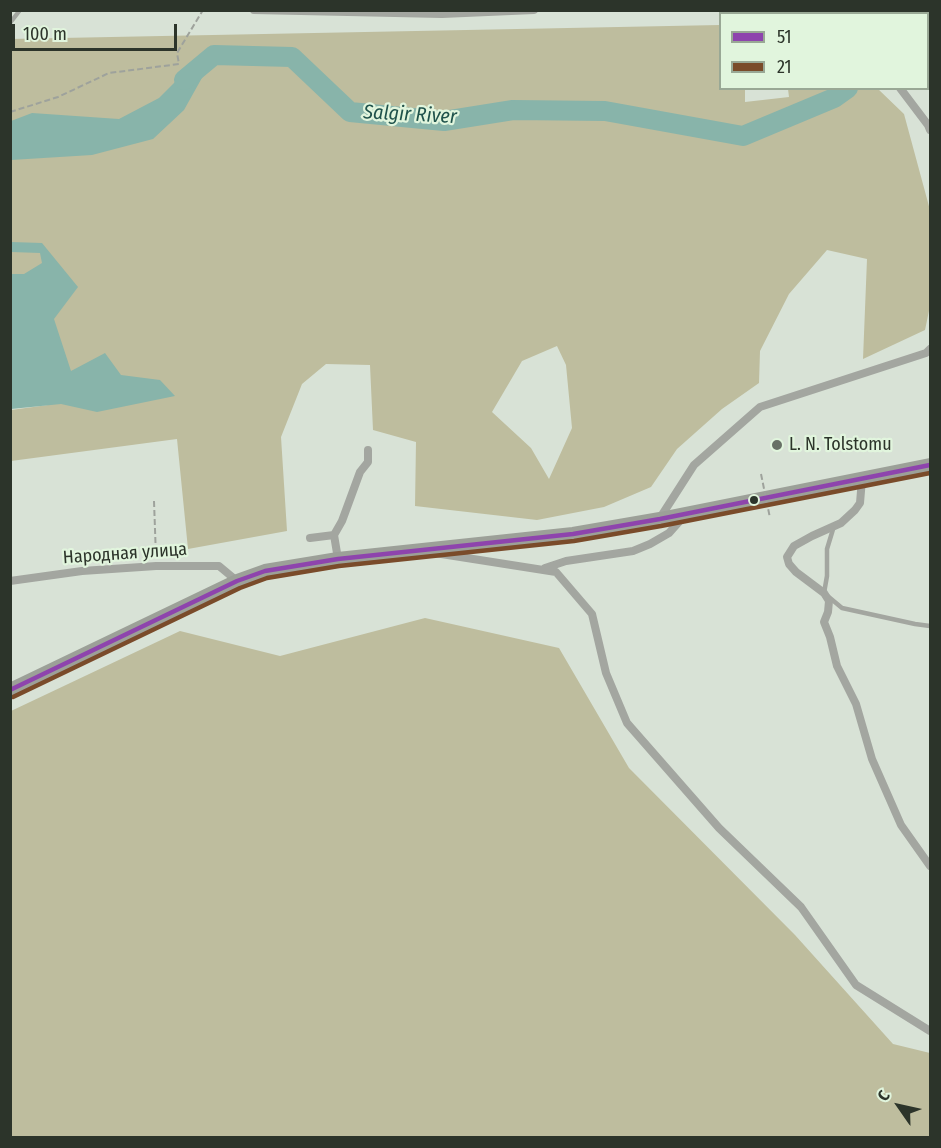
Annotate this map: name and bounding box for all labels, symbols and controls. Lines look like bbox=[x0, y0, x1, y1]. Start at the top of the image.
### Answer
scale bar bbox=[15, 12, 180, 50]
legend bbox=[719, 12, 929, 90]
text: 100 m bbox=[23, 23, 67, 45]
text: 51 bbox=[777, 26, 791, 48]
text: 21 bbox=[777, 56, 792, 78]
water label: Salgir River bbox=[363, 101, 457, 129]
place label: L. N. Tolstomu bbox=[789, 434, 892, 456]
marker: L. N. Tolstomu bbox=[770, 438, 784, 452]
unlabelled marker bbox=[748, 494, 760, 506]
street label: Народная улица bbox=[62, 539, 188, 569]
north arrow bbox=[869, 1076, 929, 1136]
text: С bbox=[873, 1087, 894, 1104]

